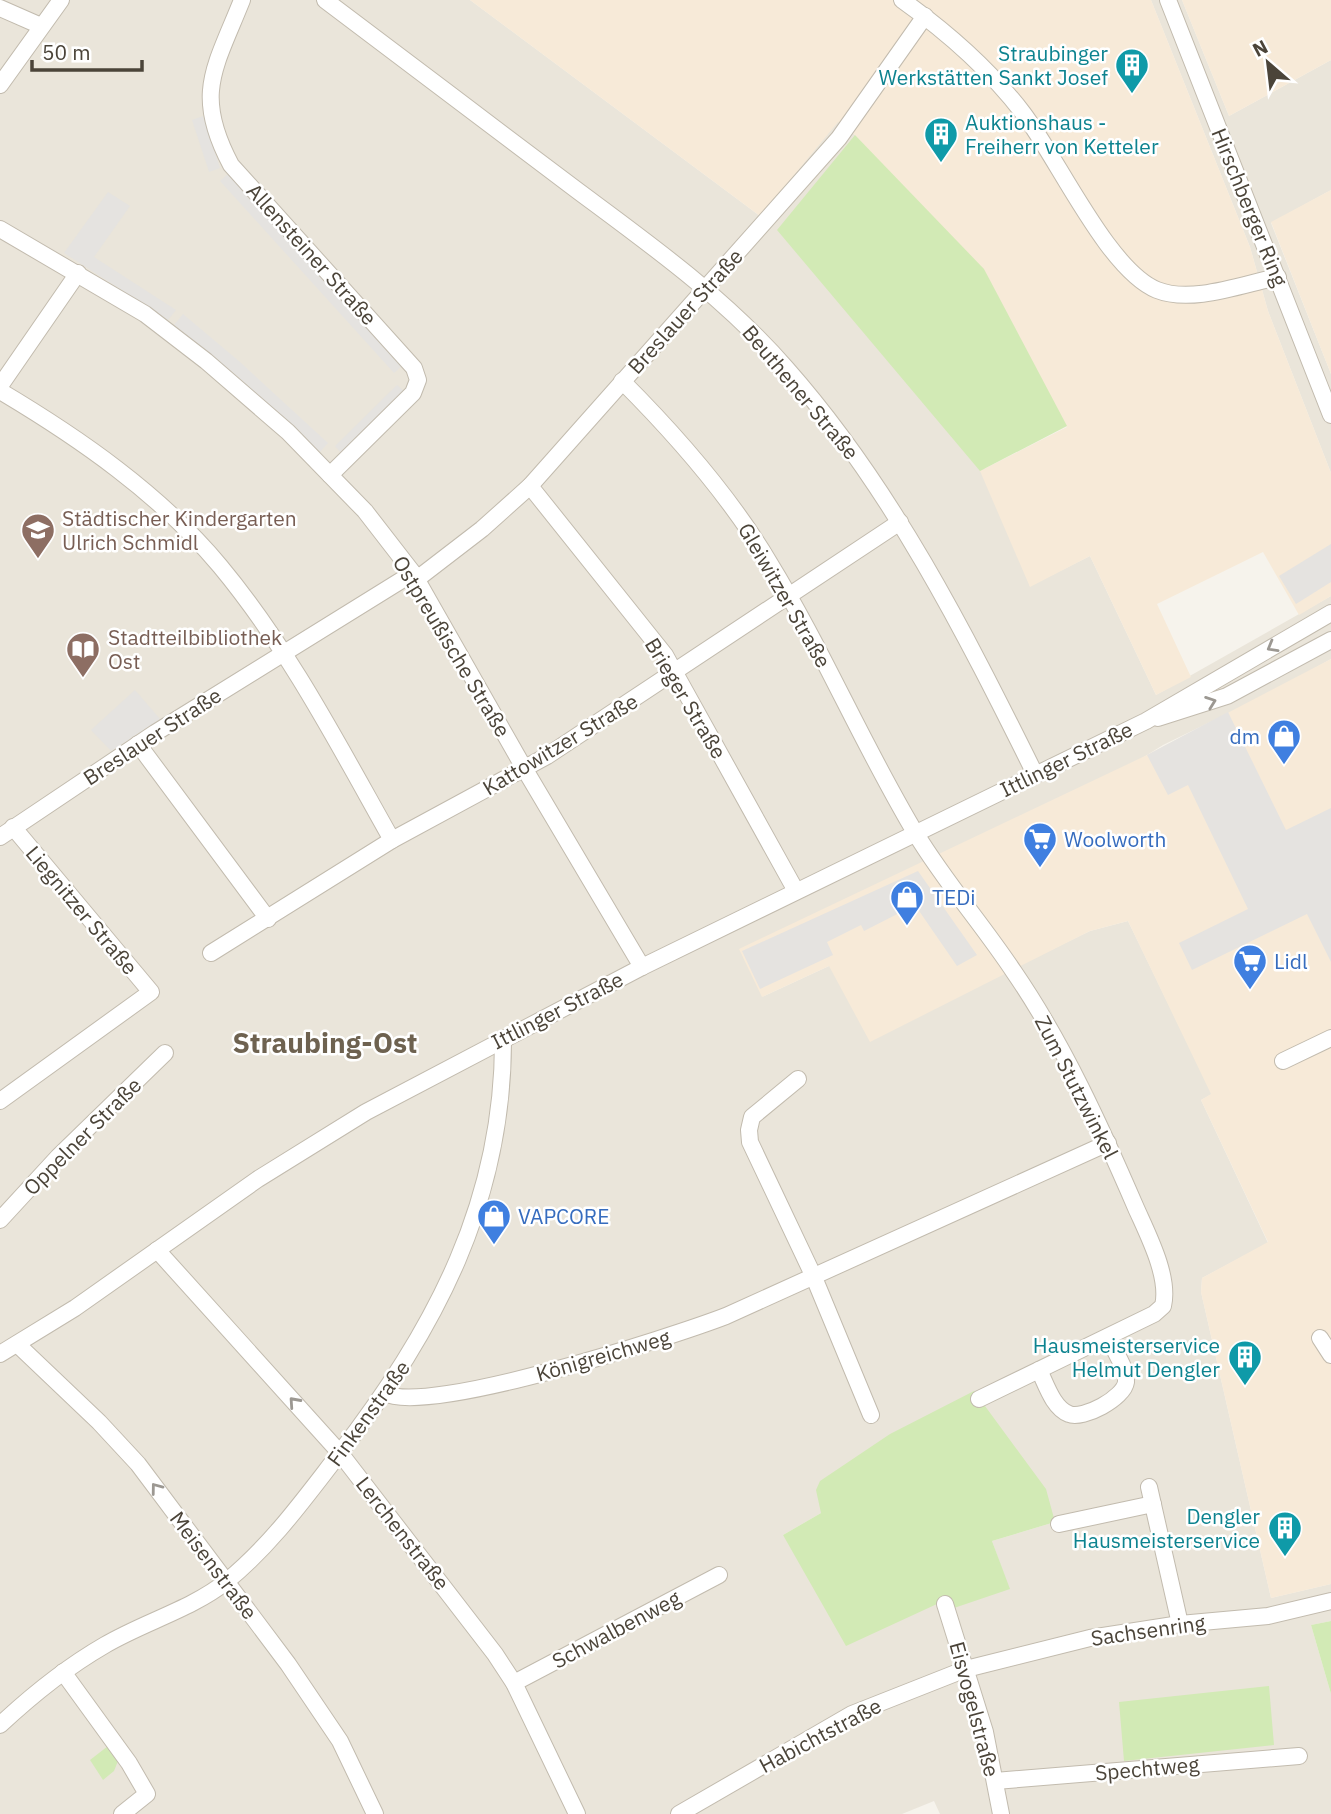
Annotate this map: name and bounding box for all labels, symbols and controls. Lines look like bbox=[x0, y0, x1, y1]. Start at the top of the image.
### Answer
scale bar bbox=[32, 28, 142, 72]
north arrow bbox=[1233, 28, 1303, 98]
text: N bbox=[1248, 34, 1272, 62]
text: 50 m bbox=[42, 38, 91, 66]
place label: Straubinger Werkstätten Sankt Josef bbox=[878, 39, 1108, 91]
building icon: Straubinger Werkstätten Sankt Josef bbox=[1113, 46, 1151, 95]
place label: Auktionshaus - Freiherr von Ketteler bbox=[965, 108, 1159, 160]
building icon: Auktionshaus - Freiherr von Ketteler bbox=[922, 115, 960, 164]
street label: Hirschberger Ring bbox=[1205, 124, 1295, 290]
street label: Allensteiner Straße bbox=[241, 177, 383, 331]
street label: Breslauer Straße bbox=[621, 242, 749, 380]
street label: Beuthener Straße bbox=[736, 319, 866, 465]
place label: Städtischer Kindergarten Ulrich Schmidl bbox=[62, 504, 297, 556]
school or university icon: Städtischer Kindergarten Ulrich Schmidl bbox=[19, 511, 57, 560]
street label: Gleiwitzer Straße bbox=[732, 517, 838, 673]
street label: Ostpreußische Straße bbox=[387, 550, 517, 742]
place label: Stadtteilbibliothek Ost bbox=[108, 623, 282, 675]
library icon: Stadtteilbibliothek Ost bbox=[64, 630, 102, 679]
street label: Brieger Straße bbox=[639, 632, 733, 764]
one-way arrow bbox=[1267, 639, 1280, 652]
street label: Breslauer Straße bbox=[77, 681, 227, 791]
street label: Kattowitzer Straße bbox=[477, 687, 643, 801]
one-way arrow bbox=[1205, 696, 1217, 710]
street label: Ittlinger Straße bbox=[995, 715, 1137, 803]
shop icon: dm bbox=[1265, 717, 1303, 766]
place label: dm bbox=[1229, 722, 1260, 750]
supermarket icon: Woolworth bbox=[1021, 820, 1059, 869]
place label: Woolworth bbox=[1064, 825, 1166, 853]
street label: Liegnitzer Straße bbox=[20, 840, 144, 980]
shop icon: TEDi bbox=[888, 878, 926, 927]
place label: TEDi bbox=[932, 883, 976, 911]
supermarket icon: Lidl bbox=[1231, 942, 1269, 991]
place label: Lidl bbox=[1274, 947, 1308, 975]
street label: Ittlinger Straße bbox=[486, 965, 628, 1055]
street label: Zum Stutzwinkel bbox=[1029, 1011, 1125, 1164]
district label: Straubing-Ost bbox=[232, 1024, 418, 1061]
street label: Oppelner Straße bbox=[17, 1071, 147, 1201]
shop icon: VAPCORE bbox=[475, 1197, 513, 1246]
place label: VAPCORE bbox=[518, 1202, 609, 1230]
street label: Königreichweg bbox=[533, 1322, 673, 1388]
place label: Hausmeisterservice Helmut Dengler bbox=[1033, 1331, 1220, 1383]
building icon: Hausmeisterservice Helmut Dengler bbox=[1226, 1338, 1264, 1387]
street label: Finkenstraße bbox=[320, 1354, 416, 1472]
one-way arrow bbox=[290, 1397, 302, 1410]
street label: Lerchenstraße bbox=[350, 1471, 456, 1595]
one-way arrow bbox=[151, 1483, 164, 1495]
place label: Dengler Hausmeisterservice bbox=[1073, 1502, 1260, 1554]
street label: Meisenstraße bbox=[164, 1505, 264, 1625]
building icon: Dengler Hausmeisterservice bbox=[1266, 1509, 1304, 1558]
street label: Schwalbenweg bbox=[547, 1583, 685, 1675]
street label: Sachsenring bbox=[1089, 1608, 1207, 1652]
street label: Eisvogelstraße bbox=[944, 1638, 1006, 1780]
street label: Habichtstraße bbox=[754, 1691, 886, 1779]
street label: Spechtweg bbox=[1094, 1750, 1200, 1786]

